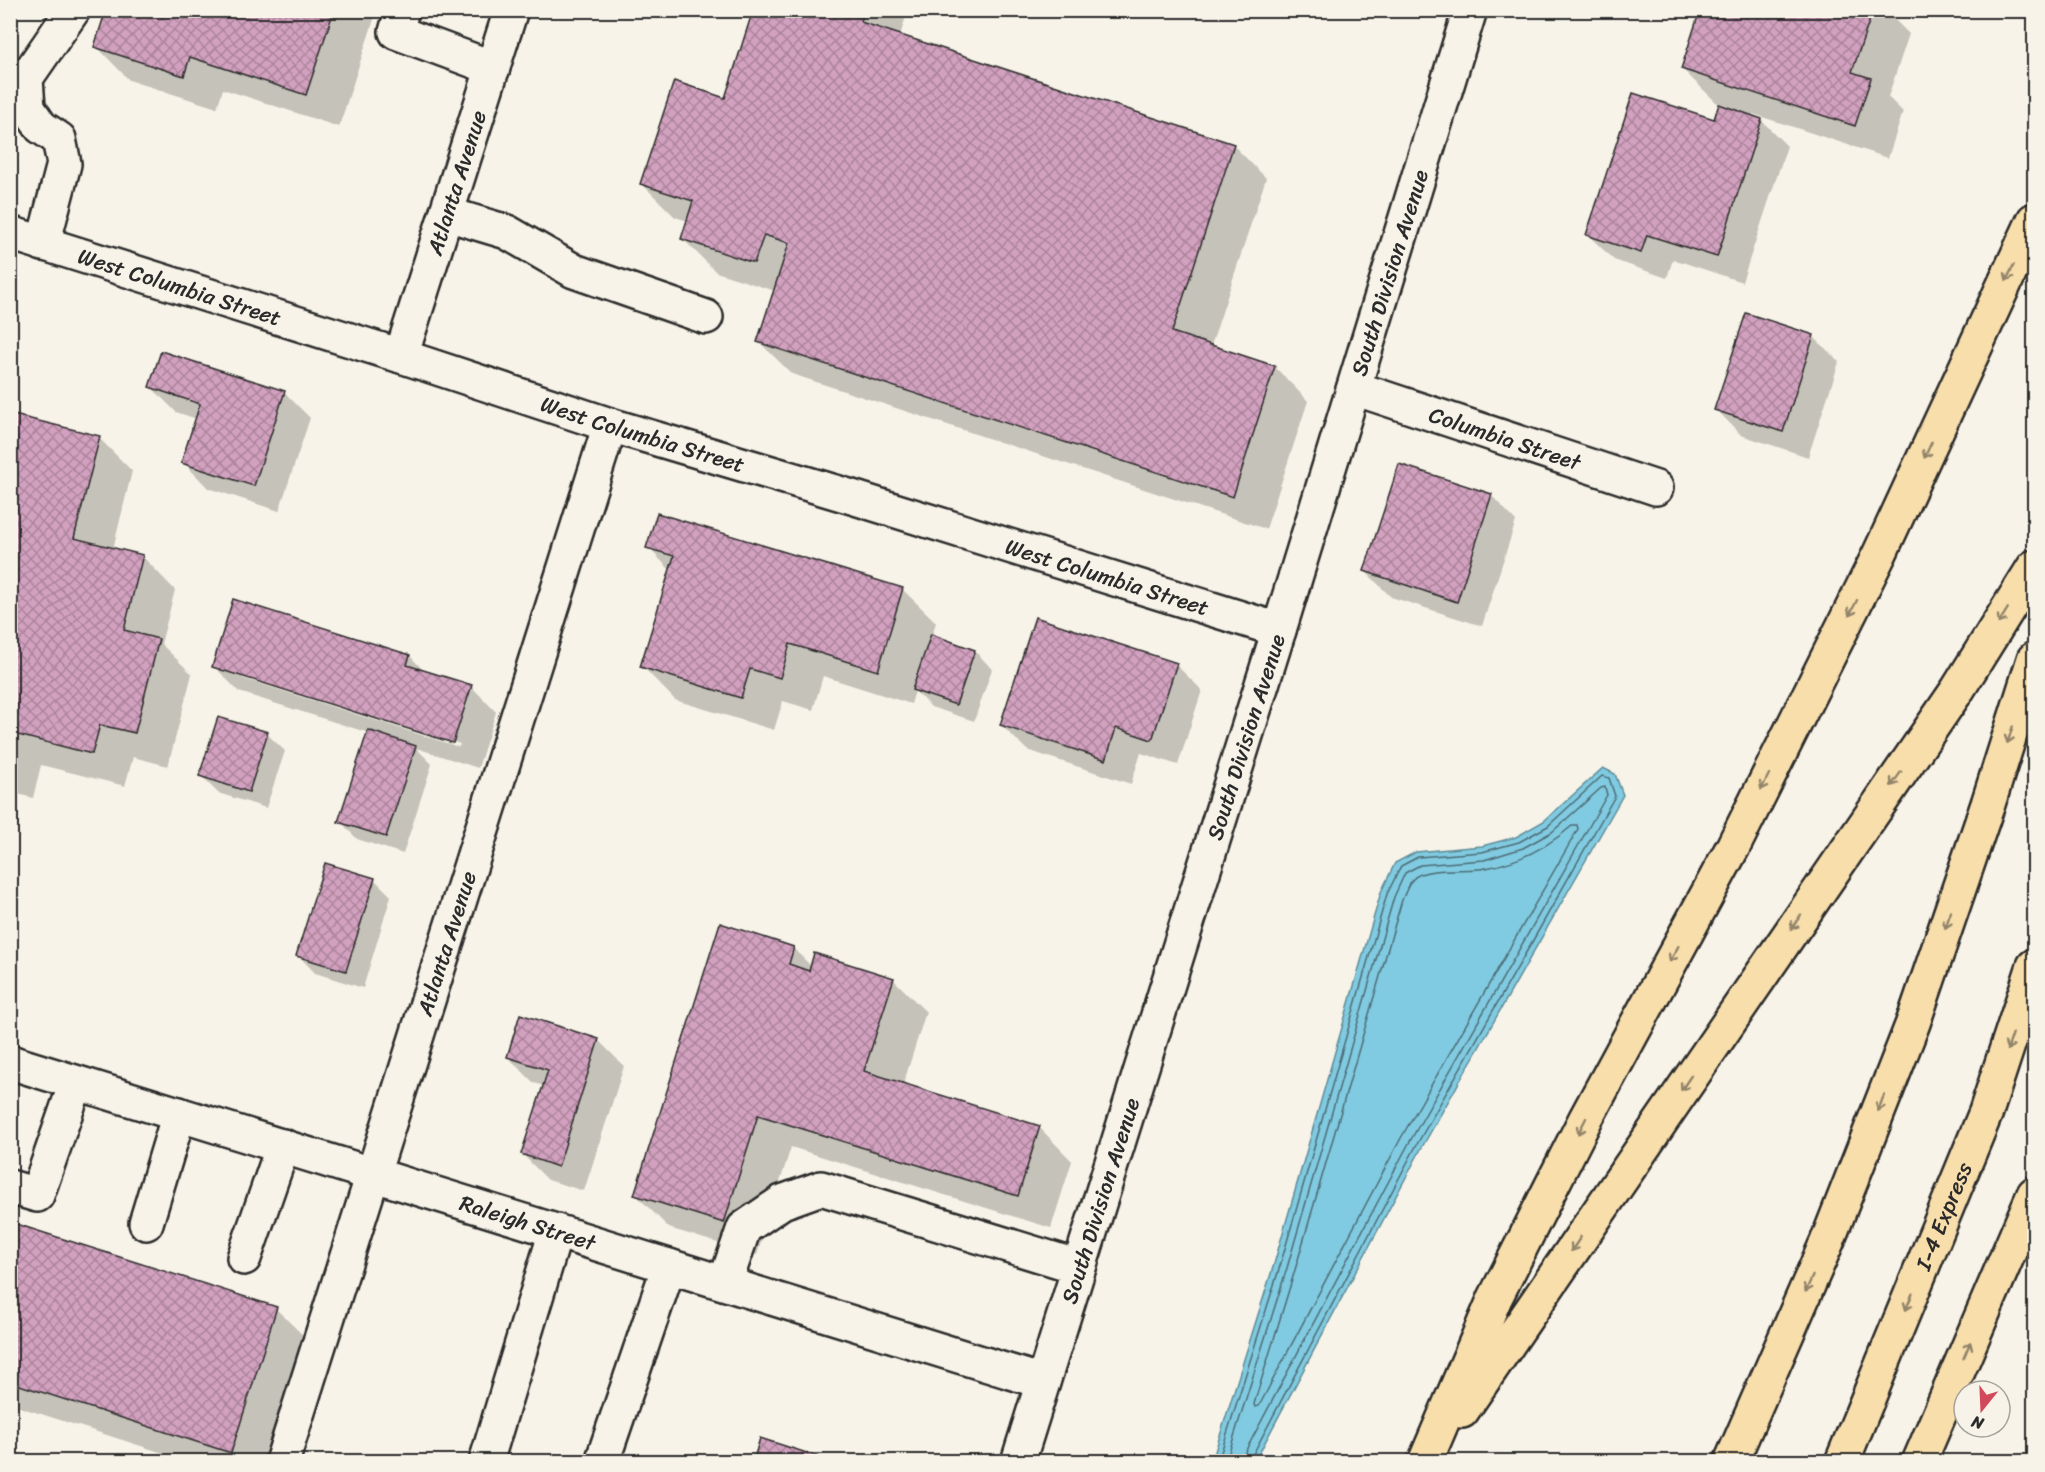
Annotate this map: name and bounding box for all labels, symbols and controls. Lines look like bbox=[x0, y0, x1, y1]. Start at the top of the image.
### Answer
street label: Atlanta Avenue bbox=[415, 105, 497, 261]
street label: South Division Avenue bbox=[1339, 164, 1439, 381]
street label: West Columbia Street bbox=[73, 236, 287, 337]
one-way arrow bbox=[2004, 264, 2015, 282]
street label: West Columbia Street bbox=[536, 384, 750, 484]
street label: Columbia Street bbox=[1424, 395, 1587, 482]
one-way arrow bbox=[1922, 441, 1933, 459]
street label: West Columbia Street bbox=[1001, 526, 1215, 627]
one-way arrow bbox=[1847, 598, 1858, 616]
one-way arrow bbox=[1997, 607, 2009, 624]
street label: South Division Avenue bbox=[1195, 628, 1296, 845]
one-way arrow bbox=[2004, 725, 2015, 744]
one-way arrow bbox=[1890, 770, 1902, 786]
one-way arrow bbox=[1759, 772, 1771, 790]
street label: Atlanta Avenue bbox=[405, 866, 487, 1022]
one-way arrow bbox=[1942, 910, 1953, 929]
one-way arrow bbox=[1790, 913, 1802, 930]
one-way arrow bbox=[1668, 945, 1680, 962]
one-way arrow bbox=[2003, 1032, 2014, 1051]
one-way arrow bbox=[1680, 1074, 1692, 1091]
street label: South Division Avenue bbox=[1049, 1092, 1151, 1309]
one-way arrow bbox=[1875, 1093, 1886, 1112]
one-way arrow bbox=[1575, 1116, 1587, 1134]
street label: I-4 Express bbox=[1903, 1155, 1983, 1277]
street label: Raleigh Street bbox=[455, 1183, 602, 1262]
one-way arrow bbox=[1570, 1235, 1582, 1252]
one-way arrow bbox=[1803, 1274, 1814, 1293]
one-way arrow bbox=[1903, 1292, 1914, 1311]
one-way arrow bbox=[1962, 1341, 1973, 1360]
north arrow bbox=[1952, 1379, 2012, 1439]
text: N bbox=[1967, 1407, 1988, 1439]

